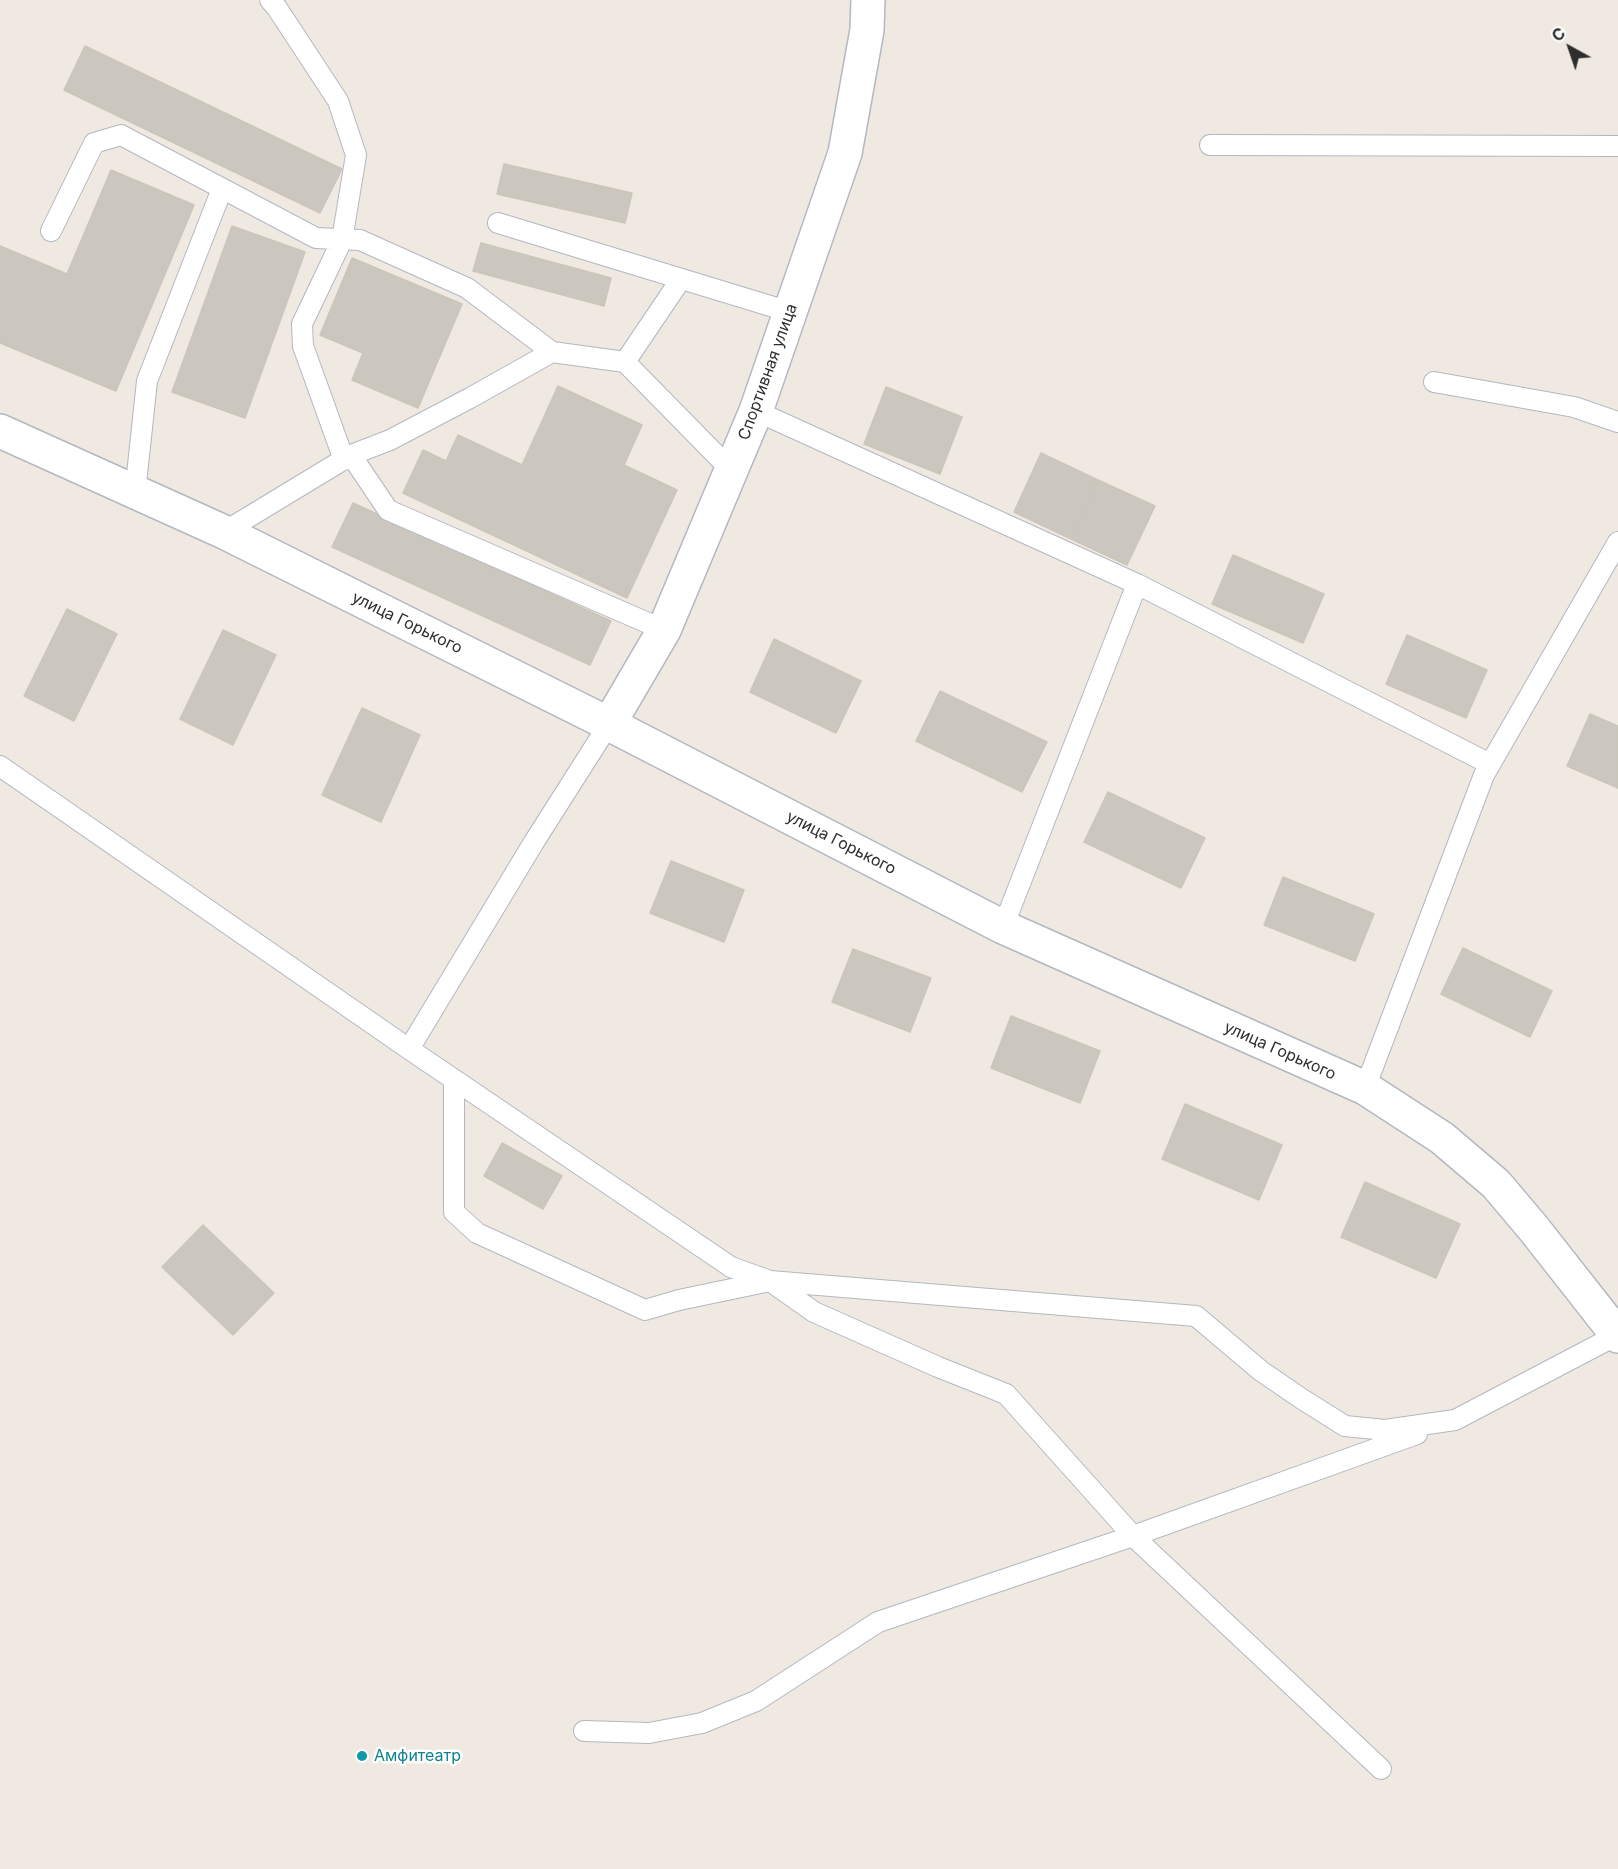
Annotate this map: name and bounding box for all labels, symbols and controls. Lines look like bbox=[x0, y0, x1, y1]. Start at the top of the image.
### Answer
north arrow bbox=[1540, 18, 1600, 78]
text: С bbox=[1547, 23, 1569, 46]
street label: Спортивная улица bbox=[734, 301, 802, 443]
street label: улица Горького bbox=[349, 588, 465, 658]
street label: улица Горького bbox=[783, 807, 899, 879]
street label: улица Горького bbox=[1221, 1018, 1339, 1084]
place label: Амфитеатр bbox=[374, 1746, 461, 1766]
marker: Амфитеатр bbox=[355, 1749, 369, 1763]

